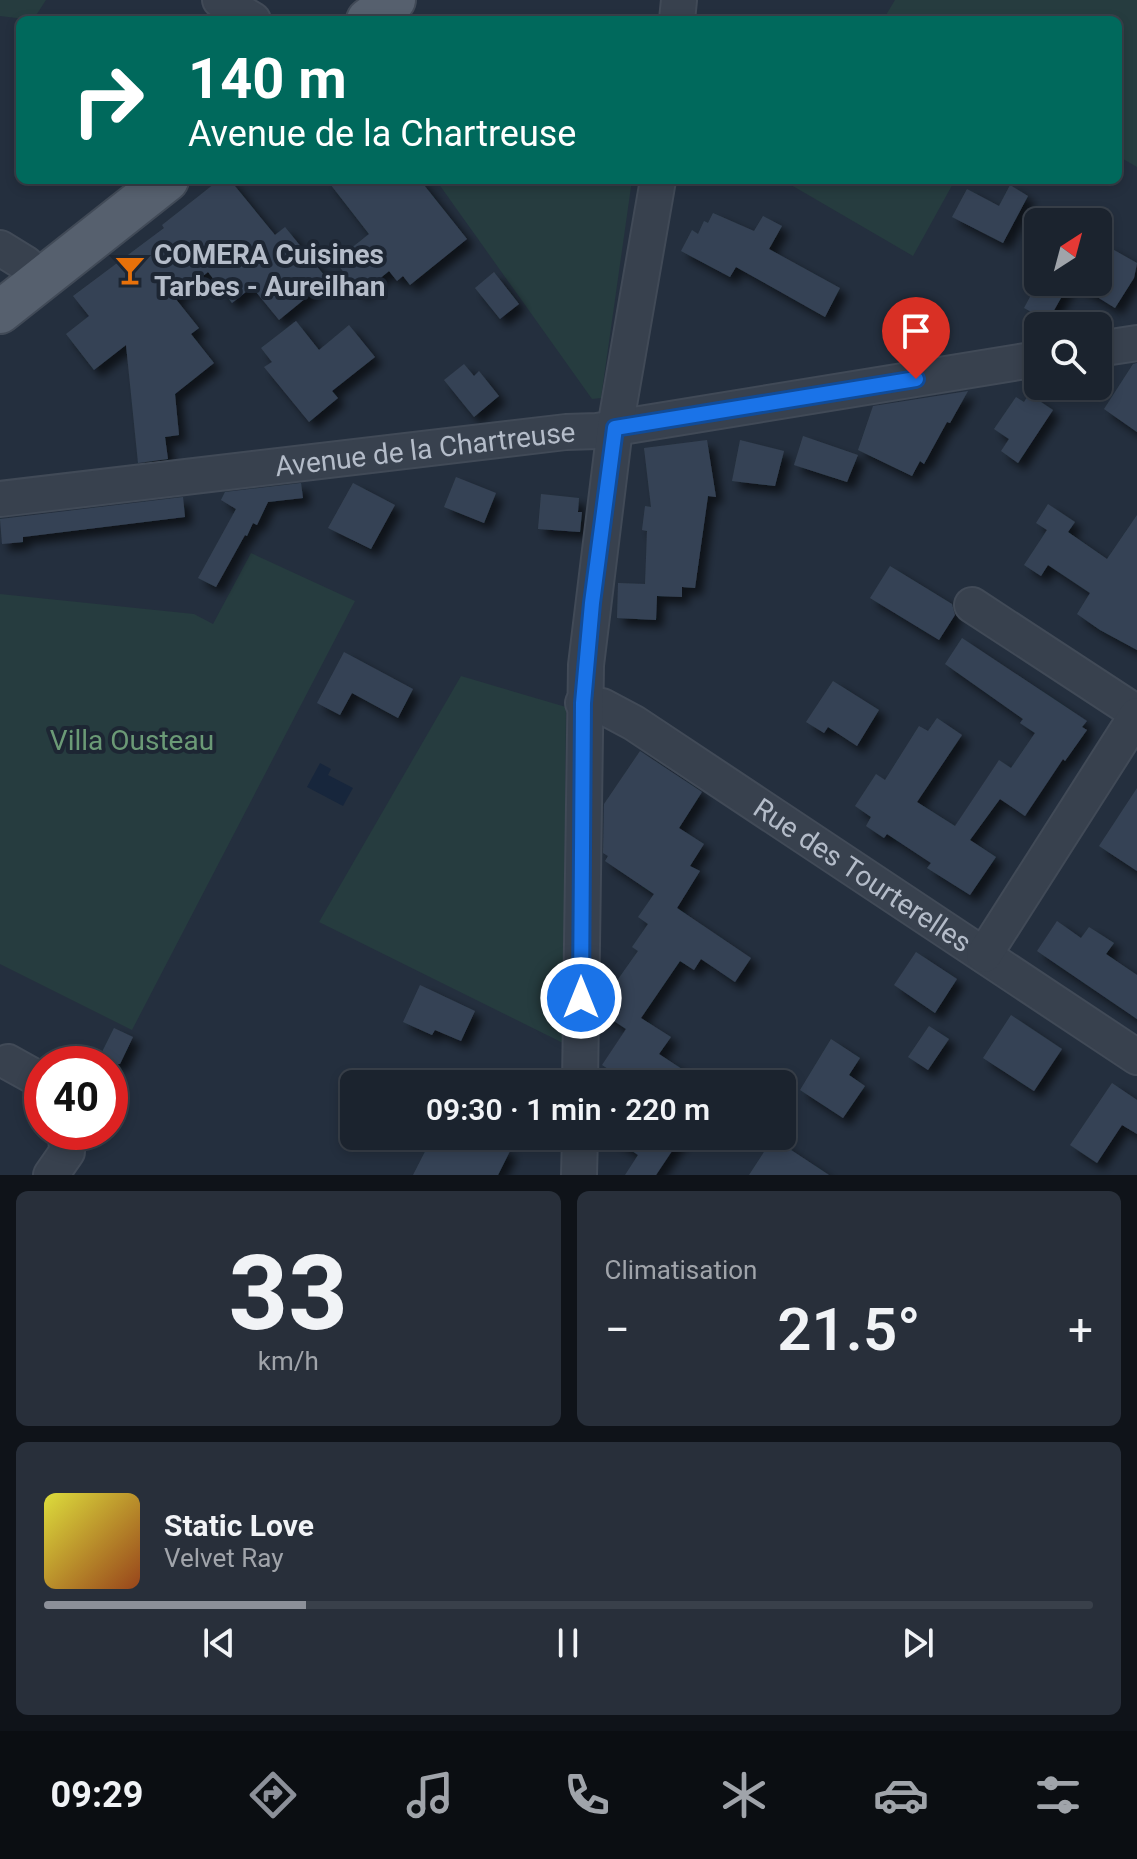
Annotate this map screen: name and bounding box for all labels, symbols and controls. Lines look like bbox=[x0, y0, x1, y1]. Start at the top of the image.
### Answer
text: 140 m bbox=[188, 46, 347, 112]
icon: right bbox=[56, 48, 160, 152]
text: Avenue de la Chartreuse bbox=[188, 113, 576, 155]
north arrow bbox=[1024, 208, 1112, 296]
map controls bbox=[1024, 208, 1112, 400]
place label: COMERA Cuisines Tarbes - Aureilhan bbox=[154, 238, 385, 303]
bar icon: COMERA Cuisines Tarbes - Aureilhan bbox=[113, 253, 147, 287]
pin bbox=[882, 297, 950, 379]
icon: arrive bbox=[894, 309, 938, 353]
button: search bbox=[1024, 312, 1112, 400]
street label: Avenue de la Chartreuse bbox=[273, 415, 576, 483]
park label: Villa Ousteau bbox=[50, 724, 214, 757]
street label: Rue des Tourterelles bbox=[748, 791, 978, 959]
position arrow bbox=[539, 956, 623, 1040]
speed limit sign: 40 bbox=[24, 1046, 128, 1150]
text: 09:30 · 1 min · 220 m bbox=[426, 1092, 710, 1127]
text: 33 bbox=[229, 1233, 348, 1354]
text: Climatisation bbox=[605, 1255, 757, 1285]
text: 21.5° bbox=[777, 1294, 920, 1365]
text: − bbox=[605, 1304, 630, 1356]
text: + bbox=[1068, 1304, 1093, 1356]
text: km/h bbox=[258, 1346, 319, 1376]
text: Static Love bbox=[164, 1508, 314, 1543]
text: Velvet Ray bbox=[164, 1543, 284, 1573]
icon: previous bbox=[197, 1621, 241, 1665]
icon: pause bbox=[546, 1621, 590, 1665]
icon: next bbox=[896, 1621, 940, 1665]
icon: directions bbox=[245, 1767, 301, 1823]
icon: music bbox=[402, 1767, 458, 1823]
icon: phone bbox=[559, 1767, 615, 1823]
icon: climate bbox=[716, 1767, 772, 1823]
icon: car bbox=[873, 1767, 929, 1823]
icon: filters bbox=[1030, 1767, 1086, 1823]
text: 09:29 bbox=[51, 1774, 143, 1816]

